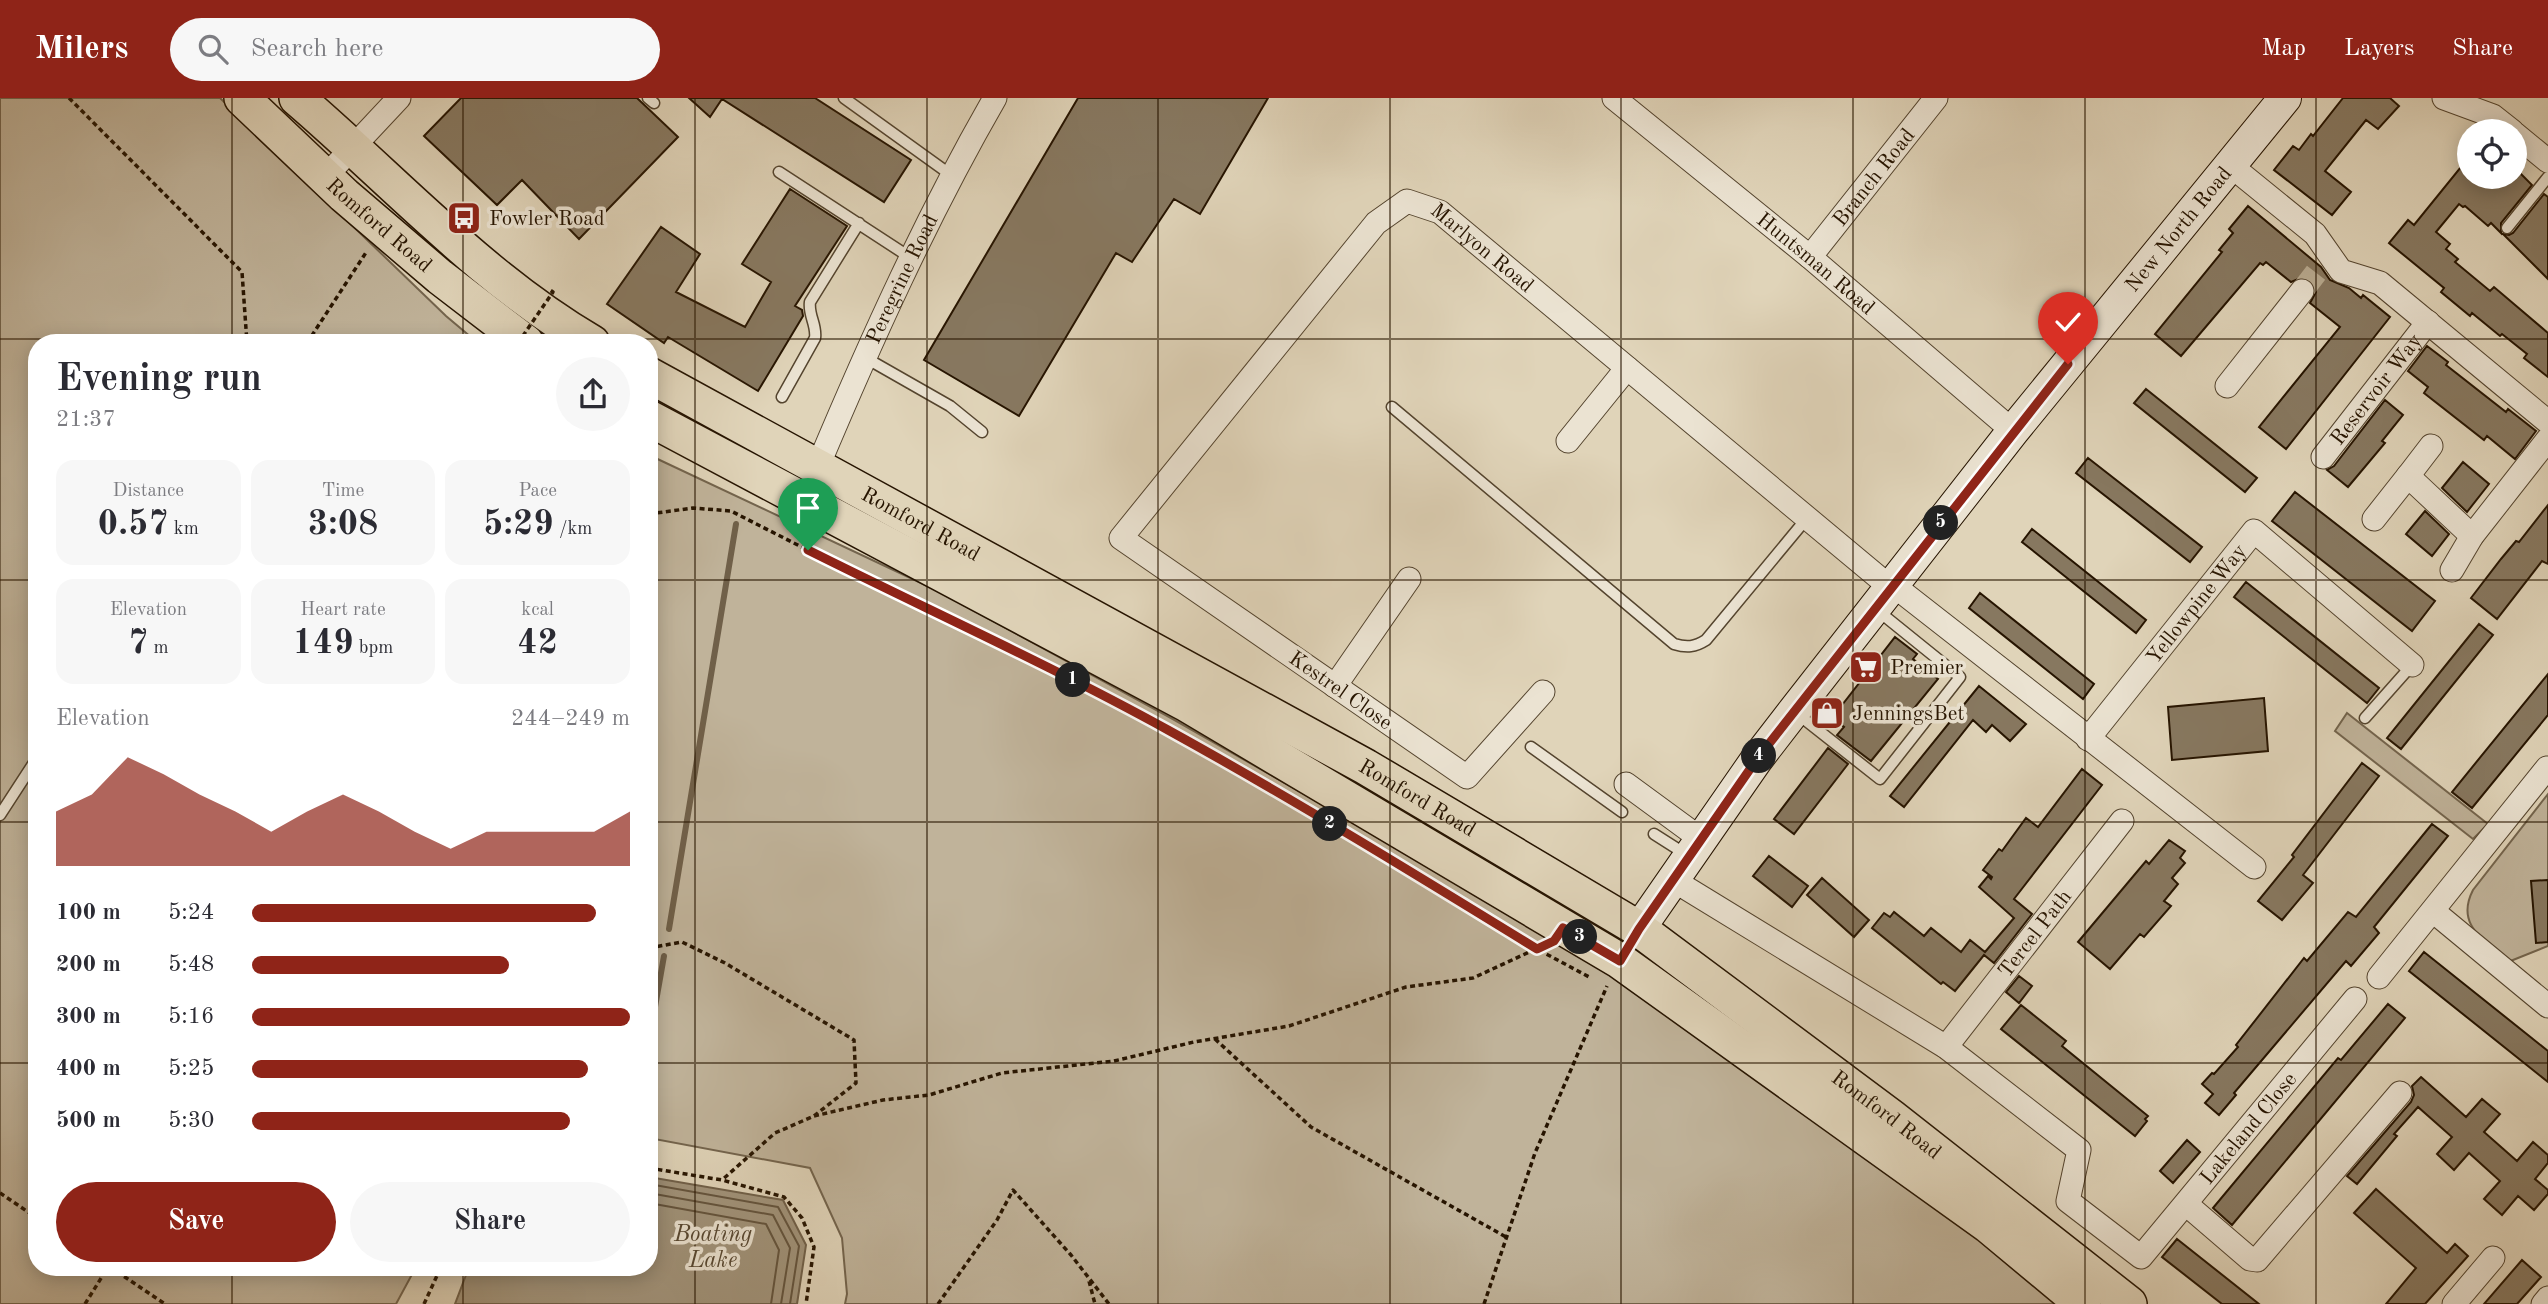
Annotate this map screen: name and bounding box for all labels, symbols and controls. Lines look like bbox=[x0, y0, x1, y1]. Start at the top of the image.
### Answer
search box bbox=[170, 18, 660, 81]
icon: search bbox=[194, 30, 232, 68]
text: Milers bbox=[35, 33, 128, 66]
text: Search here bbox=[250, 36, 383, 62]
text: Map bbox=[2262, 37, 2306, 61]
text: Layers bbox=[2344, 37, 2414, 61]
text: Share bbox=[2452, 37, 2513, 61]
map controls bbox=[2457, 119, 2527, 189]
button: locate bbox=[2457, 119, 2527, 189]
street label: Branch Road bbox=[1830, 125, 1919, 231]
street label: New North Road bbox=[2122, 163, 2236, 296]
street label: Romford Road bbox=[321, 175, 435, 277]
bus stop icon: Fowler Road bbox=[445, 199, 483, 237]
street label: Marlyon Road bbox=[1426, 200, 1537, 297]
place label: Fowler Road bbox=[489, 209, 605, 230]
street label: Huntsman Road bbox=[1752, 209, 1878, 319]
street label: Peregrine Road bbox=[863, 211, 943, 347]
pin bbox=[2038, 292, 2098, 364]
icon: check bbox=[2049, 303, 2087, 341]
street label: Reservoir Way bbox=[2327, 330, 2427, 450]
button: share bbox=[556, 357, 630, 431]
text: Evening run bbox=[56, 361, 262, 399]
text: 21:37 bbox=[56, 408, 116, 431]
pin bbox=[778, 478, 838, 550]
text: Distance bbox=[113, 482, 184, 501]
text: Time bbox=[322, 482, 364, 501]
text: Pace bbox=[518, 482, 557, 501]
street label: Romford Road bbox=[857, 484, 983, 566]
icon: arrive bbox=[789, 489, 827, 527]
pin: 5 bbox=[1924, 506, 1958, 540]
text: 0.57 bbox=[98, 507, 169, 542]
text: 3:08 bbox=[308, 507, 378, 542]
text: 5:29 bbox=[483, 507, 554, 542]
text: 5 bbox=[1935, 513, 1946, 532]
text: km bbox=[169, 520, 199, 539]
text: /km bbox=[554, 520, 592, 539]
street label: Yellowpine Way bbox=[2143, 541, 2251, 669]
text: Elevation bbox=[110, 601, 187, 620]
text: Heart rate bbox=[300, 601, 386, 620]
text: kcal bbox=[521, 601, 554, 620]
text: 7 bbox=[128, 626, 148, 661]
text: 149 bbox=[293, 626, 353, 661]
text: 42 bbox=[517, 626, 558, 661]
text: m bbox=[148, 639, 169, 658]
text: bpm bbox=[353, 639, 393, 658]
street label: Kestrel Close bbox=[1285, 648, 1396, 734]
supermarket icon: Premier bbox=[1847, 648, 1885, 686]
place label: Premier bbox=[1890, 658, 1964, 679]
pin: 1 bbox=[1056, 662, 1090, 698]
text: 1 bbox=[1067, 670, 1078, 689]
shop icon: JenningsBet bbox=[1808, 694, 1846, 732]
place label: JenningsBet bbox=[1852, 704, 1965, 725]
text: Elevation bbox=[56, 707, 150, 730]
text: 244–249 m bbox=[511, 707, 630, 730]
pin: 4 bbox=[1742, 738, 1776, 774]
text: 4 bbox=[1753, 746, 1764, 765]
street label: Romford Road bbox=[1355, 756, 1479, 842]
pin: 2 bbox=[1312, 806, 1348, 842]
text: 2 bbox=[1324, 814, 1335, 833]
street label: Tercel Path bbox=[1995, 887, 2076, 982]
text: 100 m bbox=[56, 901, 121, 924]
text: 5:24 bbox=[168, 901, 214, 924]
pin: 3 bbox=[1562, 920, 1598, 954]
text: 3 bbox=[1574, 927, 1585, 946]
text: 200 m bbox=[56, 953, 121, 976]
text: 5:48 bbox=[168, 953, 214, 976]
text: 300 m bbox=[56, 1005, 121, 1028]
text: 5:16 bbox=[168, 1005, 214, 1028]
text: 400 m bbox=[56, 1057, 121, 1080]
text: 5:25 bbox=[168, 1057, 214, 1080]
street label: Romford Road bbox=[1827, 1067, 1944, 1164]
street label: Lakeland Close bbox=[2197, 1069, 2301, 1189]
text: 500 m bbox=[56, 1109, 121, 1132]
text: 5:30 bbox=[168, 1109, 214, 1132]
button: Save bbox=[56, 1182, 336, 1262]
button: Share bbox=[350, 1182, 630, 1262]
water label: Boating Lake bbox=[673, 1223, 752, 1272]

